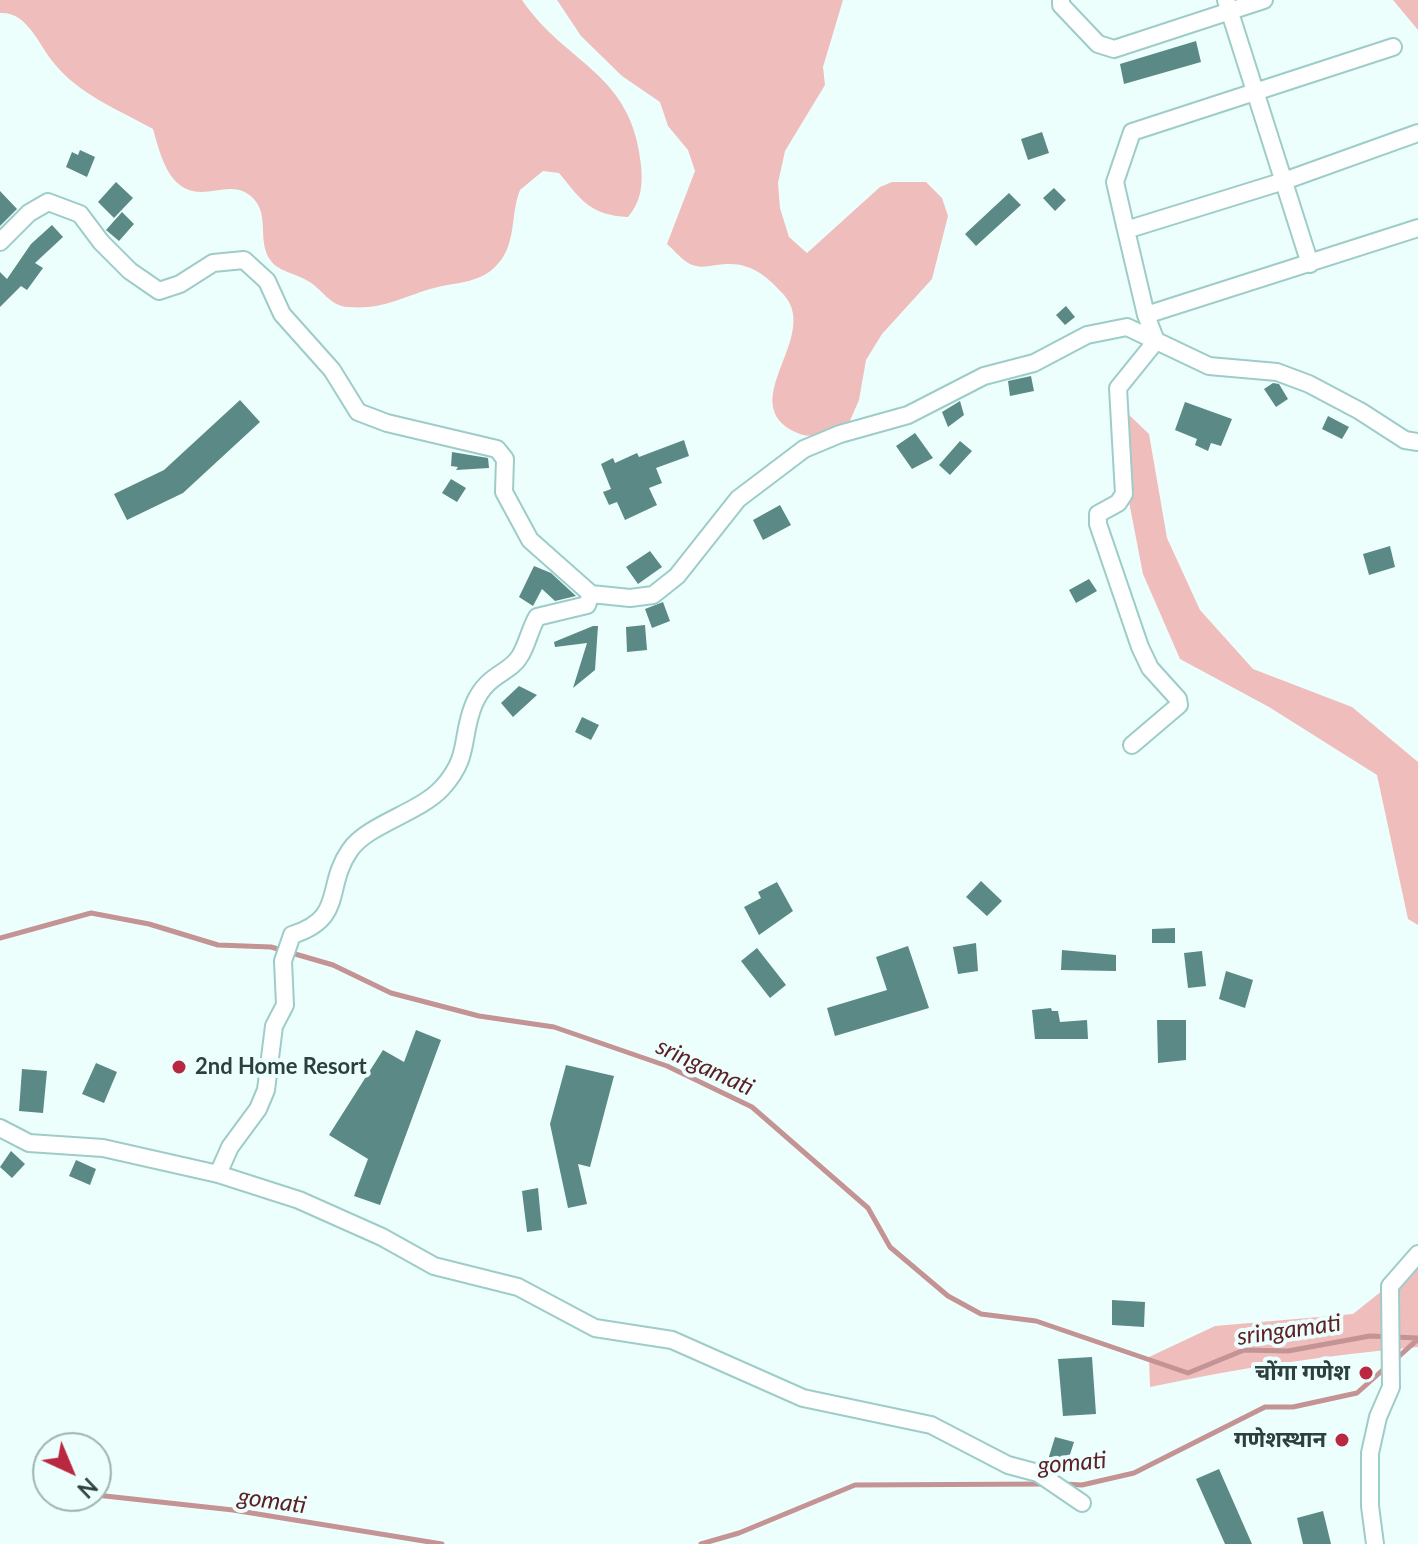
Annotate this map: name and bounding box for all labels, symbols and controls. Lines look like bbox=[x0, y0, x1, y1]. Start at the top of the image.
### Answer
water label: sringamati bbox=[652, 1032, 758, 1102]
place label: 2nd Home Resort bbox=[195, 1054, 367, 1080]
marker: 2nd Home Resort bbox=[170, 1058, 188, 1076]
water label: sringamati bbox=[1235, 1308, 1343, 1352]
place label: चोंगा गणेश bbox=[1255, 1360, 1350, 1386]
marker: चोंगा गणेश bbox=[1357, 1364, 1375, 1382]
place label: गणेशस्थान bbox=[1234, 1427, 1326, 1453]
marker: गणेशस्थान bbox=[1333, 1431, 1351, 1449]
north arrow bbox=[32, 1432, 112, 1512]
water label: gomati bbox=[1037, 1446, 1107, 1480]
text: N bbox=[72, 1473, 103, 1504]
water label: gomati bbox=[236, 1482, 308, 1520]

